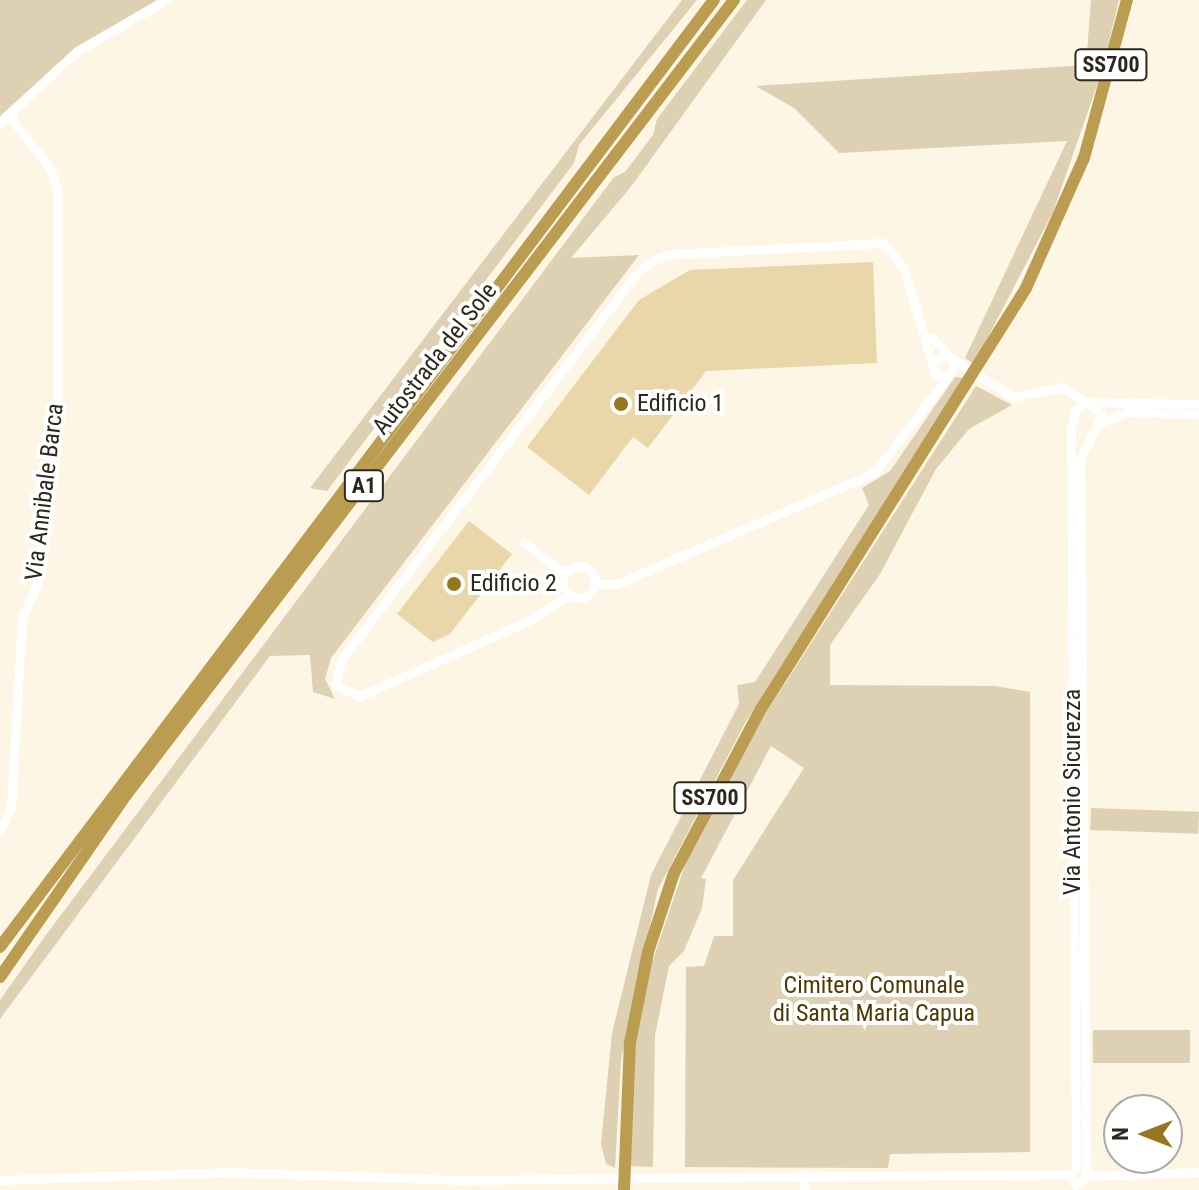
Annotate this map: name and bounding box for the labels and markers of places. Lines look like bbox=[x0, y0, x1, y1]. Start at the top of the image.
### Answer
place label: Edificio 1 bbox=[637, 390, 724, 418]
marker: Edificio 1 bbox=[612, 395, 630, 413]
place label: Edificio 2 bbox=[470, 570, 557, 598]
marker: Edificio 2 bbox=[445, 575, 463, 593]

